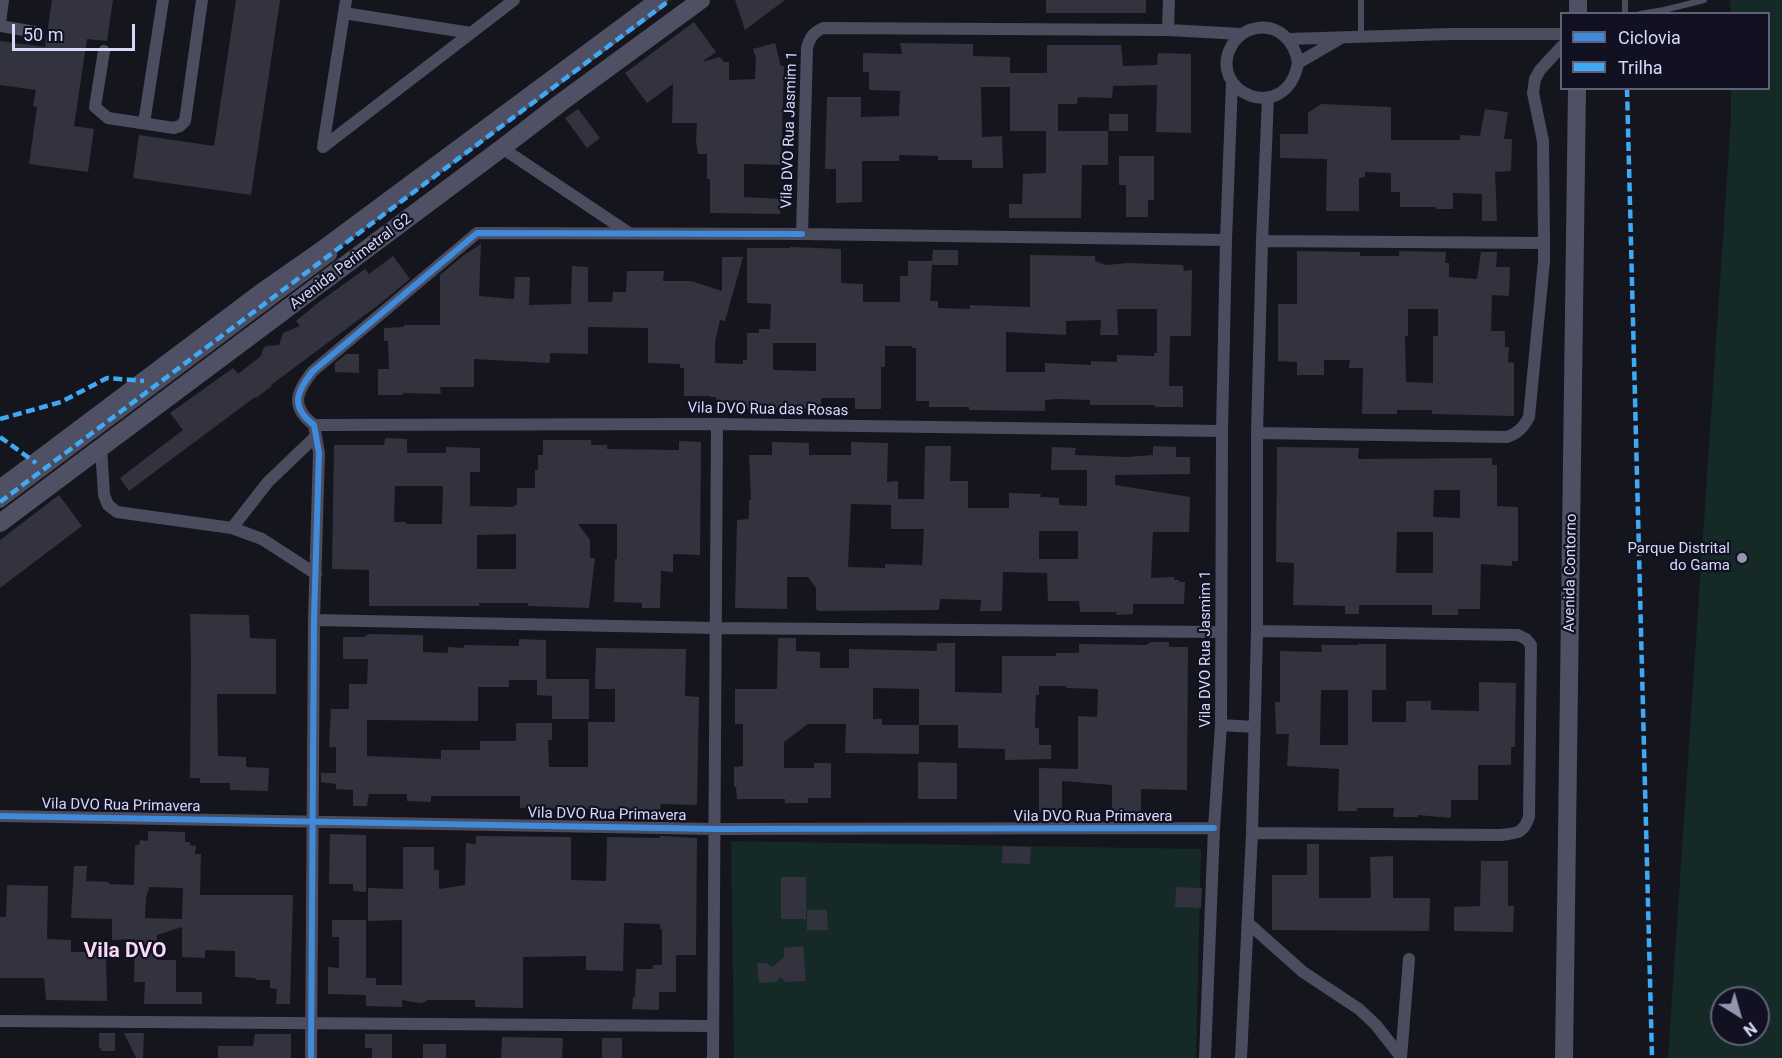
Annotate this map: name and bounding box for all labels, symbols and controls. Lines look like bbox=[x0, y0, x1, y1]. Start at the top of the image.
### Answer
scale bar bbox=[15, 12, 138, 50]
legend bbox=[1560, 12, 1770, 90]
text: 50 m bbox=[23, 24, 63, 45]
text: Ciclovia bbox=[1618, 27, 1681, 48]
street label: Vila DVO Rua Jasmim 1 bbox=[778, 51, 802, 209]
text: Trilha bbox=[1618, 57, 1663, 78]
street label: Avenida Perimetral G2 bbox=[287, 210, 415, 314]
street label: Vila DVO Rua das Rosas bbox=[687, 400, 849, 420]
street label: Avenida Contorno bbox=[1561, 514, 1581, 632]
place label: Parque Distrital do Gama bbox=[1627, 540, 1730, 575]
marker: Parque Distrital do Gama bbox=[1735, 551, 1749, 565]
street label: Vila DVO Rua Jasmim 1 bbox=[1197, 570, 1215, 728]
street label: Vila DVO Rua Primavera bbox=[41, 796, 201, 816]
street label: Vila DVO Rua Primavera bbox=[527, 805, 687, 825]
street label: Vila DVO Rua Primavera bbox=[1014, 808, 1172, 826]
district label: Vila DVO bbox=[84, 939, 166, 965]
north arrow bbox=[1710, 986, 1770, 1046]
text: N bbox=[1740, 1018, 1760, 1040]

